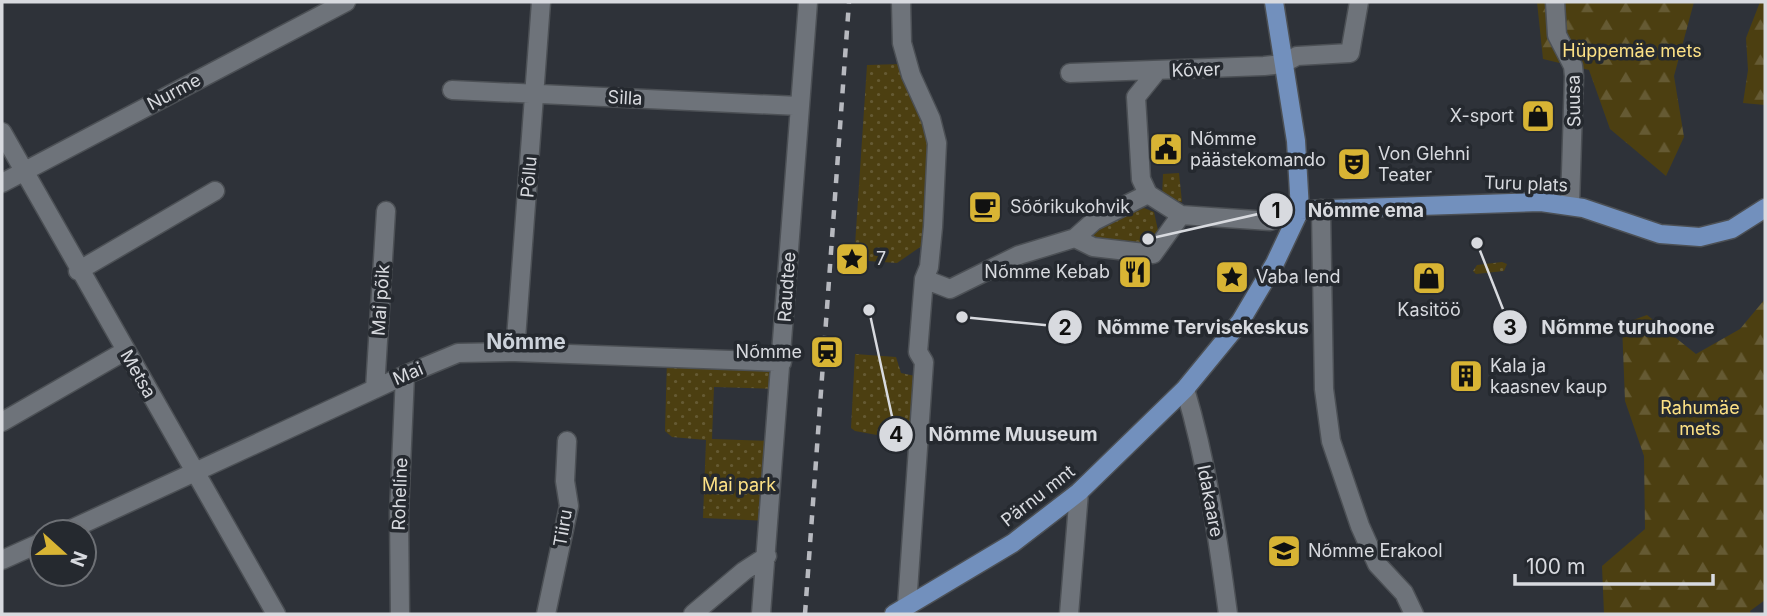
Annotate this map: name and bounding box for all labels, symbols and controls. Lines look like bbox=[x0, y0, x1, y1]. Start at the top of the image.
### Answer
park label: Hüppemäe mets bbox=[1562, 40, 1702, 61]
street label: Kõver bbox=[1171, 58, 1221, 81]
street label: Nurme bbox=[143, 69, 204, 114]
street label: Suusa bbox=[1563, 75, 1584, 127]
street label: Silla bbox=[607, 86, 643, 109]
shop icon: X-sport bbox=[1519, 97, 1557, 135]
place label: X-sport bbox=[1450, 105, 1514, 126]
place label: Nõmme päästekomando bbox=[1190, 128, 1326, 170]
public building icon: Nõmme päästekomando bbox=[1147, 130, 1185, 168]
place label: Von Glehni Teater bbox=[1378, 143, 1470, 185]
theatre icon: Von Glehni Teater bbox=[1335, 145, 1373, 183]
street label: Põllu bbox=[516, 155, 541, 199]
street label: Turu plats bbox=[1484, 172, 1568, 195]
cafe icon: Sõõrikukohvik bbox=[966, 188, 1004, 226]
callout: Nõmme ema bbox=[1259, 190, 1438, 230]
place label: Sõõrikukohvik bbox=[1010, 196, 1130, 217]
text: 1 bbox=[1271, 198, 1281, 223]
text: Nõmme ema bbox=[1308, 199, 1424, 222]
place icon: 7 bbox=[833, 240, 871, 278]
place label: 7 bbox=[876, 248, 886, 269]
street label: Raudtee bbox=[774, 251, 799, 323]
restaurant icon: Nõmme Kebab bbox=[1116, 253, 1154, 291]
place icon: Vaba lend bbox=[1213, 258, 1251, 296]
shop icon: Kasitöö bbox=[1410, 259, 1448, 297]
place label: Nõmme Kebab bbox=[984, 261, 1110, 282]
street label: Mai põik bbox=[368, 263, 393, 337]
place label: Vaba lend bbox=[1256, 266, 1341, 287]
place label: Kasitöö bbox=[1397, 299, 1461, 320]
callout: Nõmme Tervisekeskus bbox=[1048, 307, 1323, 347]
callout: Nõmme turuhoone bbox=[1492, 307, 1729, 347]
text: 2 bbox=[1058, 315, 1072, 340]
text: 3 bbox=[1503, 315, 1517, 340]
text: Nõmme Tervisekeskus bbox=[1097, 316, 1309, 339]
text: Nõmme turuhoone bbox=[1541, 316, 1715, 339]
district label: Nõmme bbox=[486, 329, 566, 354]
station icon: Nõmme bbox=[808, 333, 846, 371]
place label: Nõmme bbox=[736, 341, 802, 362]
street label: Metsa bbox=[116, 346, 161, 402]
place label: Kala ja kaasnev kaup bbox=[1490, 355, 1607, 397]
building icon: Kala ja kaasnev kaup bbox=[1447, 357, 1485, 395]
street label: Mai bbox=[390, 358, 426, 389]
park label: Rahumäe mets bbox=[1660, 397, 1740, 439]
callout: Nõmme Muuseum bbox=[879, 415, 1111, 455]
text: 4 bbox=[889, 422, 903, 447]
text: Nõmme Muuseum bbox=[928, 423, 1098, 446]
street label: Roheline bbox=[388, 457, 411, 531]
street label: Pärnu mnt bbox=[997, 460, 1079, 531]
street label: Idakaare bbox=[1193, 463, 1228, 539]
park label: Mai park bbox=[702, 474, 776, 495]
street label: Tiiru bbox=[549, 507, 576, 548]
north arrow bbox=[28, 518, 98, 588]
school or university icon: Nõmme Erakool bbox=[1265, 532, 1303, 570]
place label: Nõmme Erakool bbox=[1308, 540, 1443, 561]
scale bar bbox=[1515, 542, 1713, 586]
text: N bbox=[65, 548, 92, 570]
text: 100 m bbox=[1526, 554, 1585, 579]

